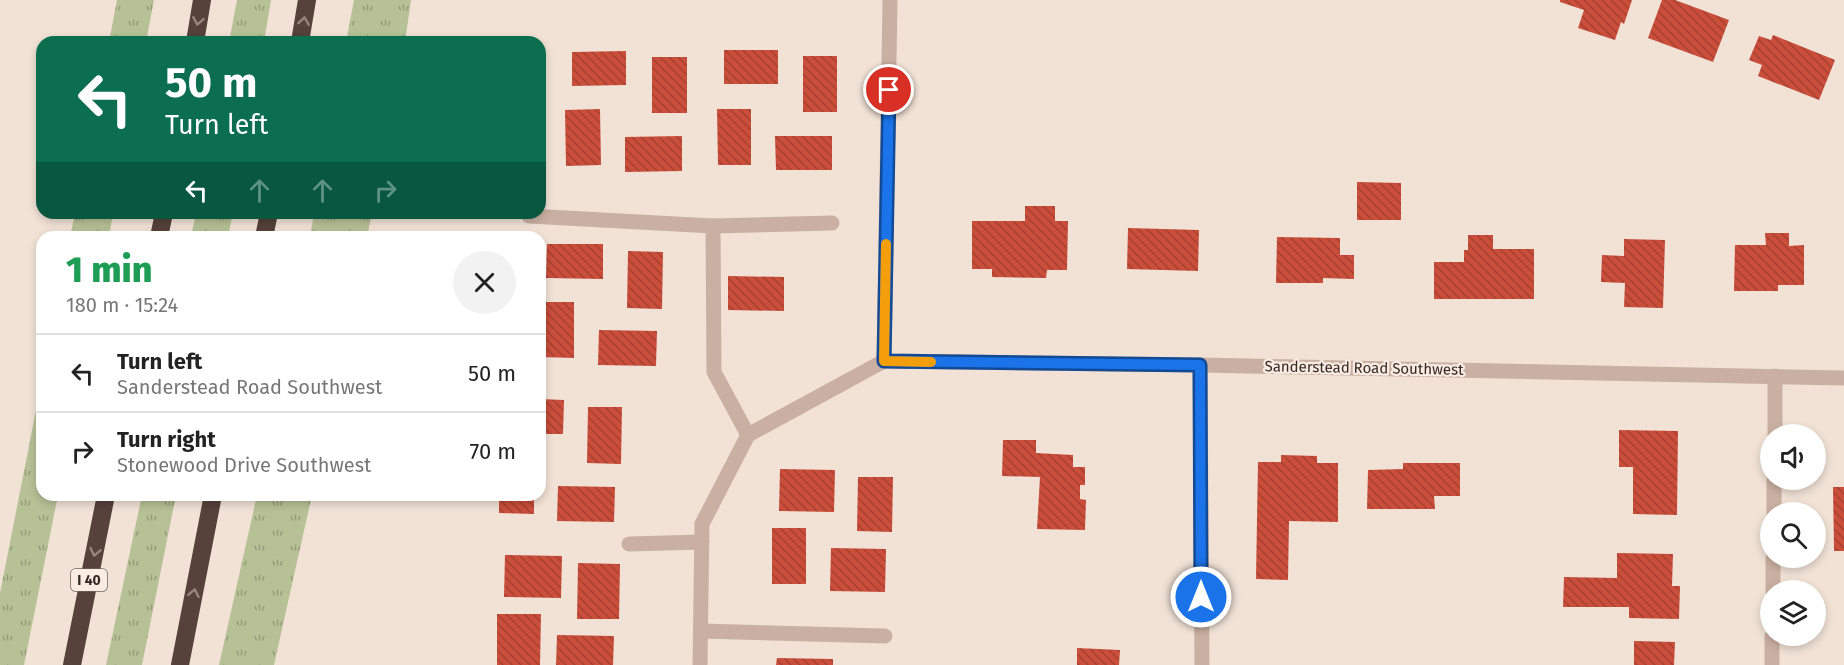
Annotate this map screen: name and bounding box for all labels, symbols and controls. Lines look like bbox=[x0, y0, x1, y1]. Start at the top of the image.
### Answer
one-way arrow bbox=[193, 16, 205, 26]
one-way arrow bbox=[297, 16, 310, 26]
text: 50 m bbox=[165, 58, 258, 108]
icon: left bbox=[66, 60, 144, 138]
pin bbox=[863, 64, 914, 115]
icon: arrive bbox=[872, 73, 905, 106]
text: Turn left bbox=[165, 109, 268, 141]
icon: left bbox=[180, 174, 213, 207]
icon: ahead bbox=[243, 174, 276, 207]
icon: ahead bbox=[306, 174, 339, 207]
icon: right bbox=[369, 174, 402, 207]
text: 1 min bbox=[66, 248, 152, 292]
button: close bbox=[453, 251, 516, 314]
text: 180 m · 15:24 bbox=[66, 293, 178, 317]
text: Turn left bbox=[117, 348, 202, 375]
icon: left bbox=[66, 357, 99, 390]
street label: Sanderstead Road Southwest bbox=[1264, 357, 1464, 379]
text: 50 m bbox=[468, 360, 516, 387]
text: Sanderstead Road Southwest bbox=[117, 375, 382, 399]
map controls bbox=[1760, 424, 1826, 646]
button: sound bbox=[1760, 424, 1826, 490]
text: Turn right bbox=[117, 426, 216, 453]
icon: right bbox=[66, 435, 99, 468]
text: 70 m bbox=[470, 438, 516, 465]
text: Stonewood Drive Southwest bbox=[117, 453, 371, 477]
button: search bbox=[1760, 502, 1826, 568]
one-way arrow bbox=[89, 547, 102, 557]
position arrow bbox=[1169, 565, 1233, 629]
road number: I 40 bbox=[71, 569, 107, 591]
button: layers bbox=[1760, 580, 1826, 646]
one-way arrow bbox=[187, 588, 200, 598]

